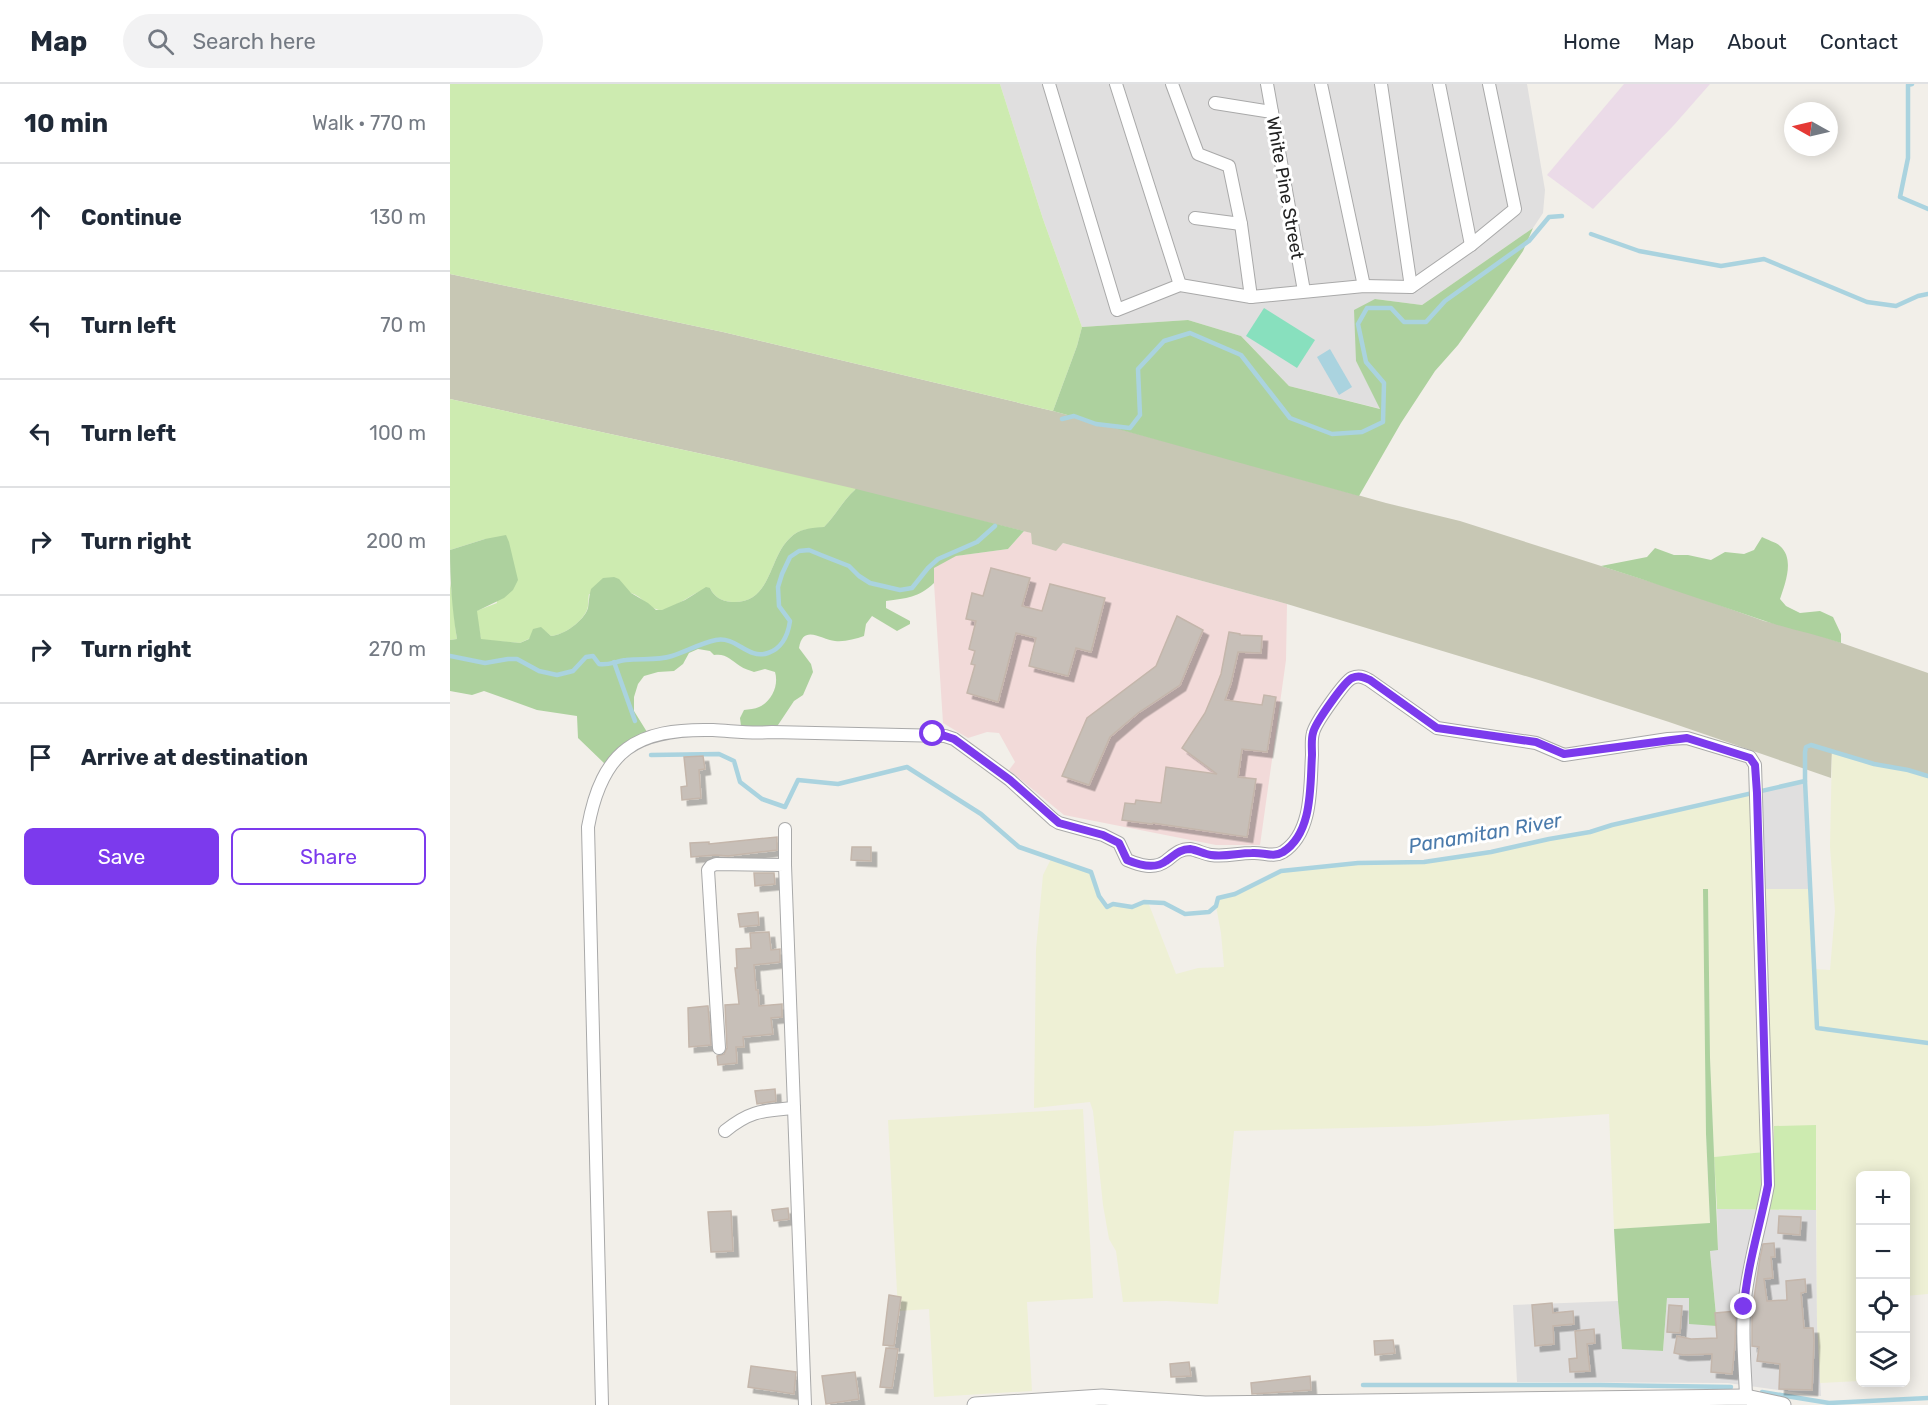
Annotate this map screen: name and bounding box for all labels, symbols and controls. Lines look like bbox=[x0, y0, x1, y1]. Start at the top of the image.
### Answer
search box bbox=[123, 14, 543, 68]
text: Map bbox=[30, 25, 87, 58]
icon: search bbox=[144, 25, 177, 58]
text: Search here bbox=[192, 28, 316, 55]
text: Home bbox=[1563, 29, 1620, 54]
text: Map bbox=[1653, 29, 1694, 54]
text: About bbox=[1727, 29, 1787, 54]
text: Contact bbox=[1820, 29, 1898, 54]
north arrow bbox=[1784, 102, 1838, 156]
text: 10 min bbox=[24, 108, 108, 139]
text: Walk · 770 m bbox=[312, 111, 426, 135]
street label: White Pine Street bbox=[1262, 115, 1308, 261]
icon: ahead bbox=[24, 201, 57, 234]
text: Continue bbox=[81, 204, 182, 231]
text: 130 m bbox=[370, 205, 426, 229]
icon: left bbox=[24, 309, 57, 342]
text: Turn left bbox=[81, 312, 176, 339]
text: 70 m bbox=[380, 313, 426, 337]
icon: left bbox=[24, 417, 57, 450]
text: Turn left bbox=[81, 420, 176, 447]
text: 100 m bbox=[369, 421, 426, 445]
icon: right bbox=[24, 525, 57, 558]
text: Turn right bbox=[81, 528, 191, 555]
text: 200 m bbox=[366, 529, 426, 553]
icon: right bbox=[24, 633, 57, 666]
text: Turn right bbox=[81, 636, 191, 663]
text: 270 m bbox=[369, 637, 426, 661]
route start bbox=[919, 720, 945, 746]
icon: arrive bbox=[24, 741, 57, 774]
text: Arrive at destination bbox=[81, 744, 308, 771]
water label: Panamitan River bbox=[1407, 807, 1565, 858]
button: Save bbox=[24, 828, 219, 885]
button: Share bbox=[231, 828, 426, 885]
map controls bbox=[1856, 1171, 1910, 1387]
button: + bbox=[1856, 1171, 1910, 1225]
button: − bbox=[1856, 1225, 1910, 1279]
button: locate bbox=[1856, 1279, 1910, 1333]
route end bbox=[1730, 1293, 1756, 1319]
button: layers bbox=[1856, 1333, 1910, 1387]

